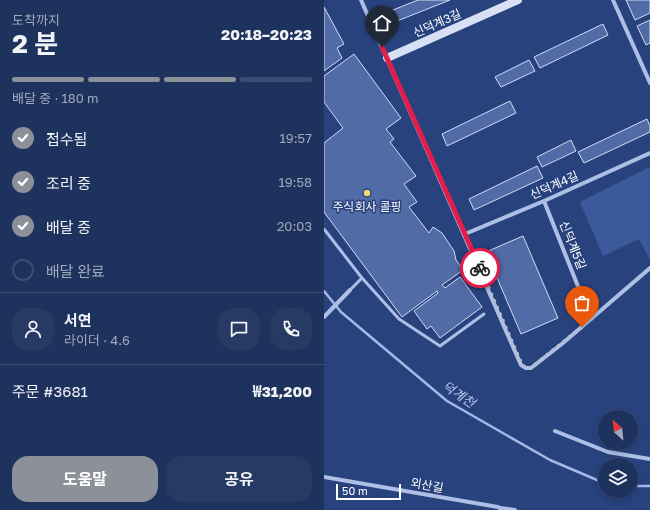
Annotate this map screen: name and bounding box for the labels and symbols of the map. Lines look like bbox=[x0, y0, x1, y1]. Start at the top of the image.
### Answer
pin bbox=[365, 6, 399, 47]
street label: 신덕계3길 bbox=[411, 6, 463, 40]
street label: 신덕계4길 bbox=[527, 168, 581, 202]
marker: 주식회사 콜핑 bbox=[362, 188, 372, 198]
place label: 주식회사 콜핑 bbox=[332, 199, 402, 214]
street label: 신덕계5길 bbox=[556, 218, 590, 272]
courier bbox=[460, 248, 500, 288]
pin bbox=[565, 286, 599, 327]
water label: 덕계천 bbox=[440, 377, 479, 411]
north arrow bbox=[598, 410, 638, 450]
street label: 외산길 bbox=[409, 475, 445, 495]
scale bar bbox=[336, 482, 401, 501]

